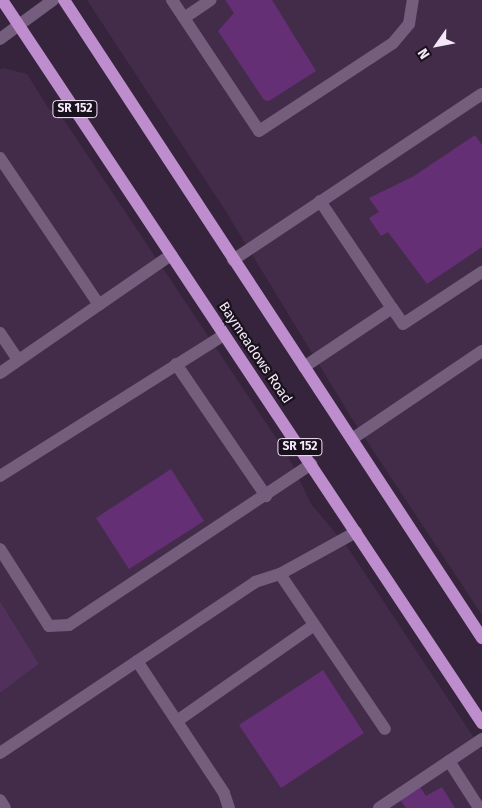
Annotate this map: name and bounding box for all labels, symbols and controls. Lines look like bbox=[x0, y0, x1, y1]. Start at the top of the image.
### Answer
north arrow bbox=[412, 20, 462, 70]
text: N bbox=[414, 45, 434, 62]
road number: SR 152 bbox=[51, 100, 99, 118]
street label: Baymeadows Road bbox=[215, 299, 295, 407]
road number: SR 152 bbox=[276, 438, 324, 457]

